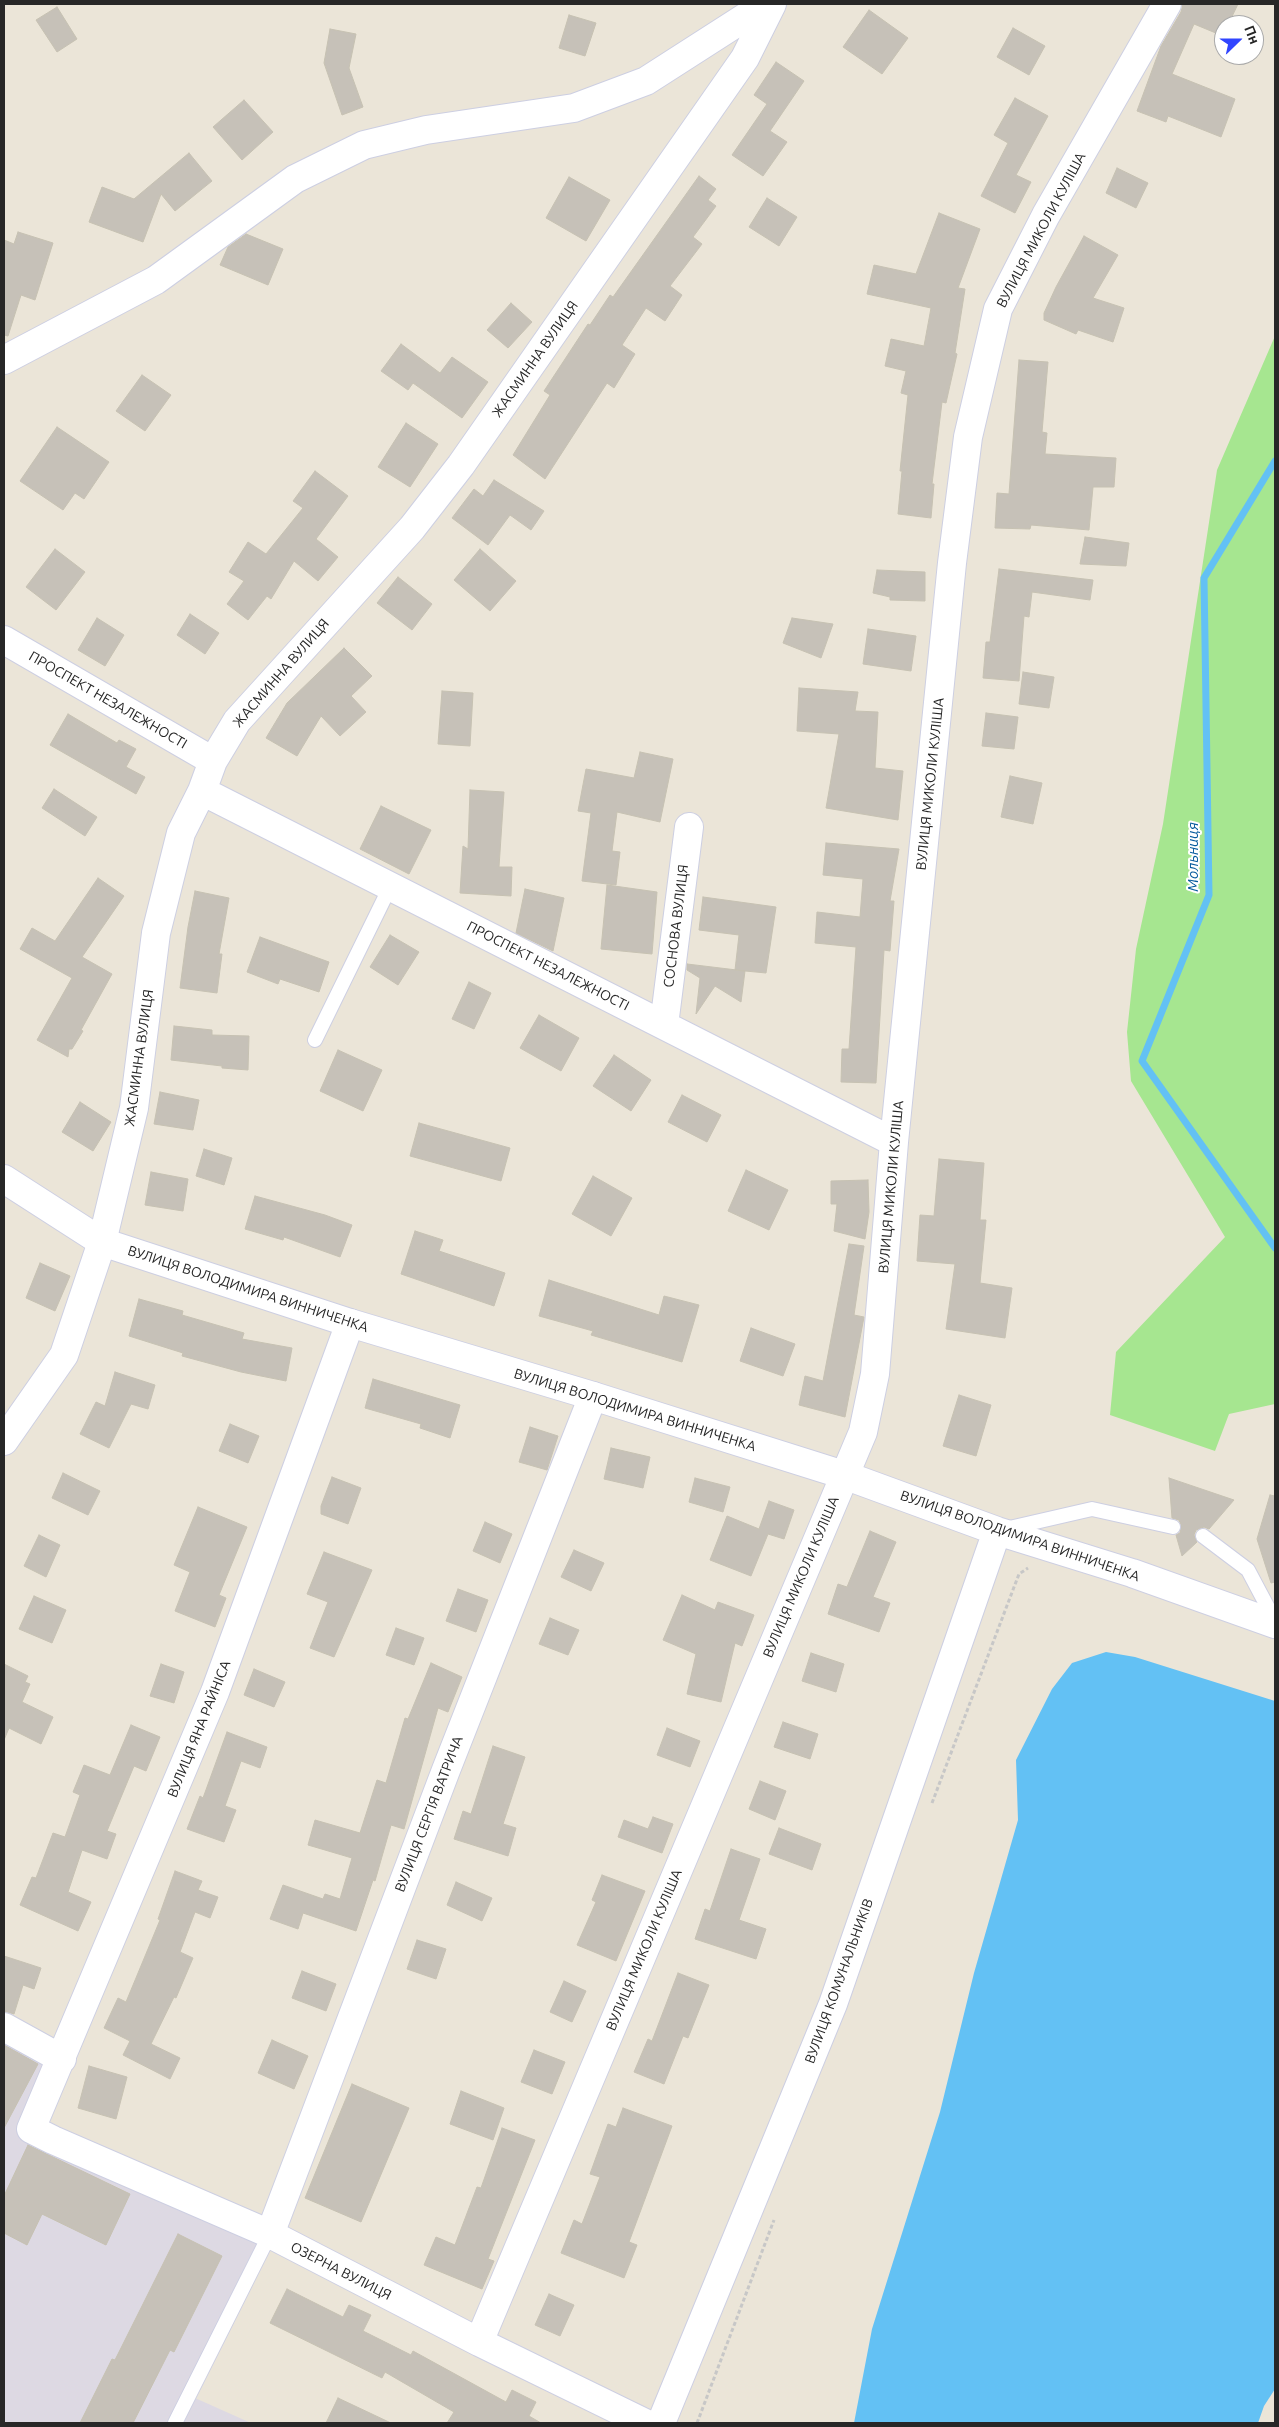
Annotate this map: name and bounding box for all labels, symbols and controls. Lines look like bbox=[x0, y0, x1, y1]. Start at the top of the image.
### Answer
north arrow bbox=[1214, 15, 1264, 65]
text: Пн bbox=[1241, 23, 1263, 46]
street label: ВУЛИЦЯ МИКОЛИ КУЛІША bbox=[993, 149, 1089, 311]
street label: ЖАСМИННА ВУЛИЦЯ bbox=[488, 298, 582, 420]
street label: ЖАСМИННА ВУЛИЦЯ bbox=[229, 615, 333, 731]
street label: ПРОСПЕКТ НЕЗАЛЕЖНОСТІ bbox=[26, 648, 190, 752]
street label: ВУЛИЦЯ МИКОЛИ КУЛІША bbox=[913, 697, 947, 871]
water label: Мольниця bbox=[1184, 822, 1202, 892]
street label: СОСНОВА ВУЛИЦЯ bbox=[660, 864, 692, 988]
street label: ПРОСПЕКТ НЕЗАЛЕЖНОСТІ bbox=[464, 918, 632, 1014]
street label: ЖАСМИННА ВУЛИЦЯ bbox=[121, 988, 157, 1128]
street label: ВУЛИЦЯ МИКОЛИ КУЛІША bbox=[875, 1100, 907, 1274]
street label: ВУЛИЦЯ ВОЛОДИМИРА ВИННИЧЕНКА bbox=[125, 1242, 371, 1336]
street label: ВУЛИЦЯ ВОЛОДИМИРА ВИННИЧЕНКА bbox=[512, 1365, 758, 1455]
street label: ВУЛИЦЯ ВОЛОДИМИРА ВИННИЧЕНКА bbox=[898, 1487, 1142, 1585]
street label: ВУЛИЦЯ МИКОЛИ КУЛІША bbox=[759, 1494, 843, 1660]
street label: ВУЛИЦЯ ЯНА РАЙНІСА bbox=[164, 1658, 234, 1800]
street label: ВУЛИЦЯ СЕРГІЯ ВАТРИЧА bbox=[391, 1734, 467, 1894]
street label: ВУЛИЦЯ МИКОЛИ КУЛІША bbox=[602, 1867, 686, 2033]
street label: ВУЛИЦЯ КОМУНАЛЬНИКІВ bbox=[801, 1896, 877, 2066]
street label: ОЗЕРНА ВУЛИЦЯ bbox=[288, 2238, 394, 2304]

